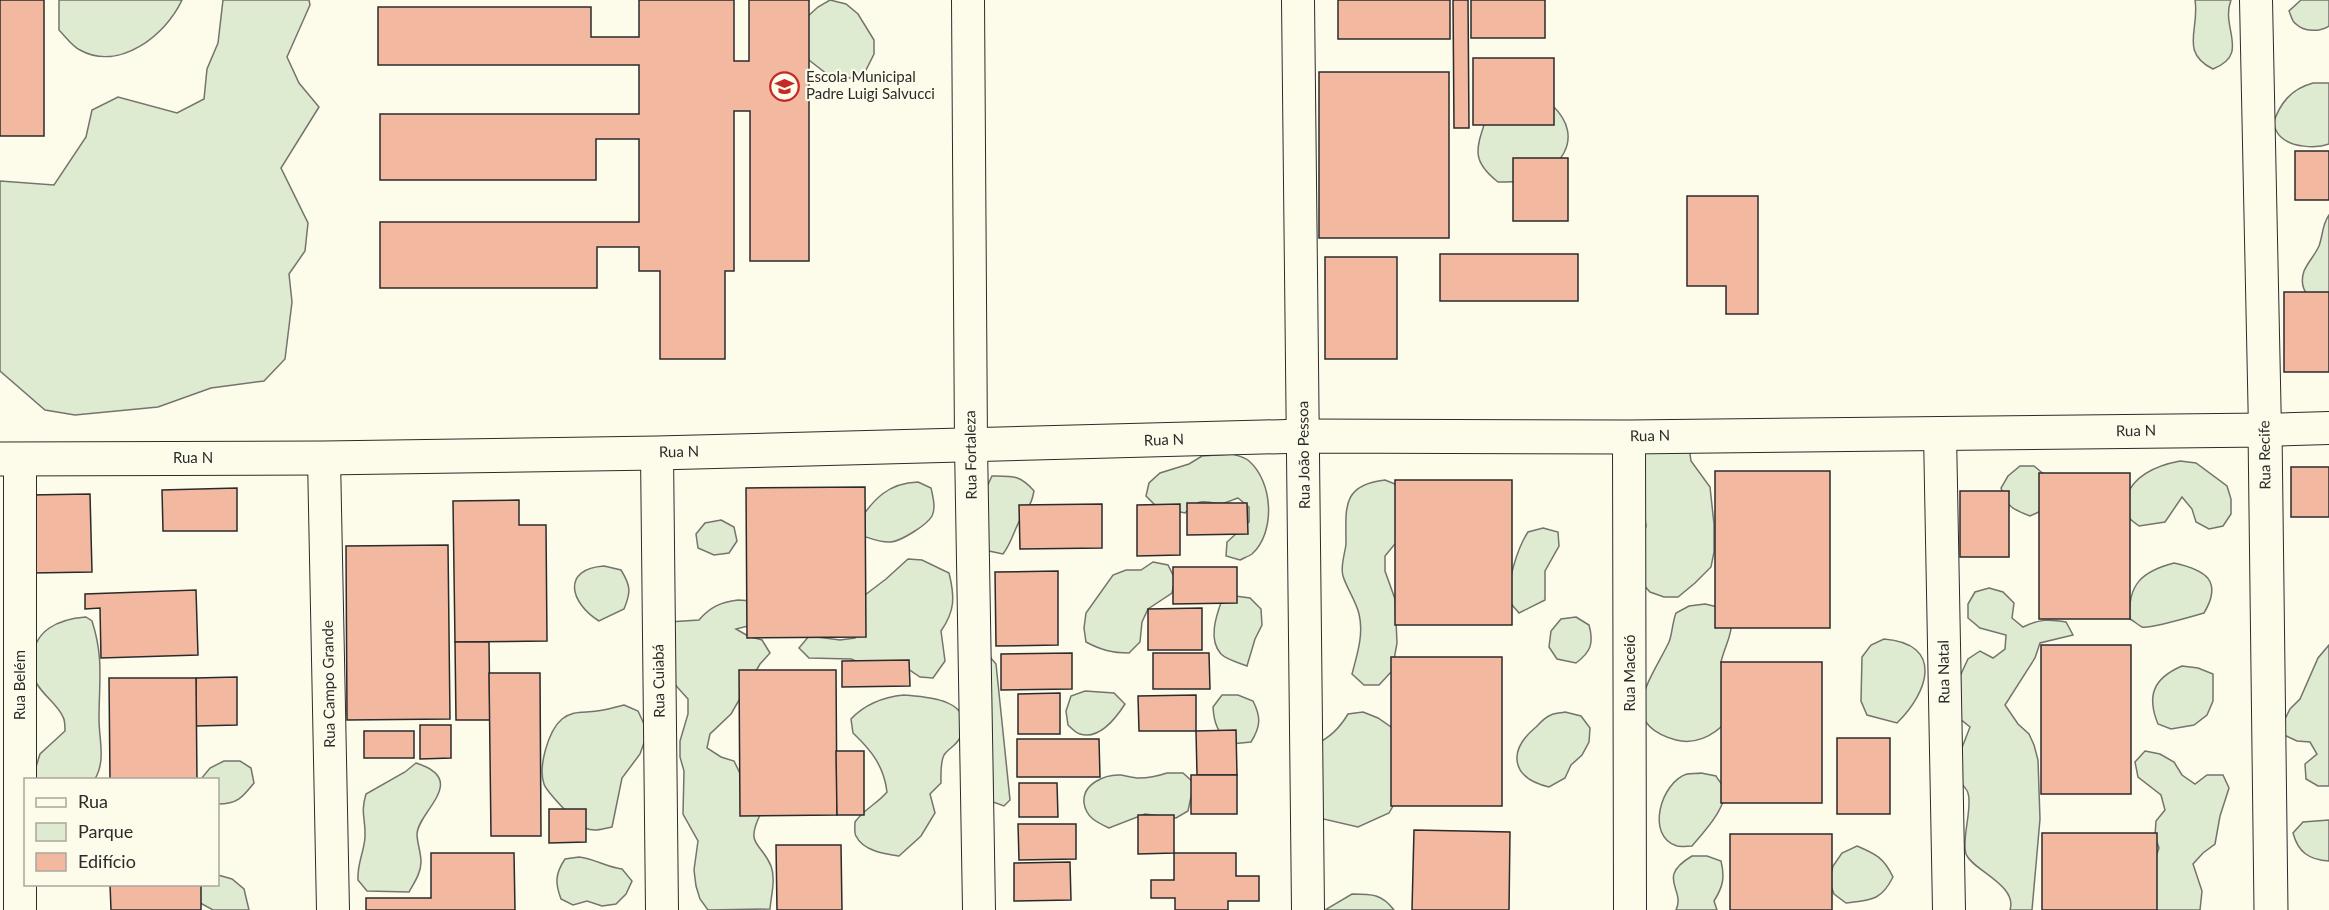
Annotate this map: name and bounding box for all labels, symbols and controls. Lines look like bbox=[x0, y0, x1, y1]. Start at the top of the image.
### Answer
place label: Escola Municipal Padre Luigi Salvucci bbox=[806, 67, 935, 102]
school or university icon: Escola Municipal Padre Luigi Salvucci bbox=[769, 70, 801, 102]
street label: Rua João Pessoa bbox=[1293, 401, 1313, 509]
street label: Rua Fortaleza bbox=[960, 410, 980, 500]
street label: Rua Recife bbox=[2254, 420, 2274, 490]
street label: Rua N bbox=[2116, 421, 2156, 439]
street label: Rua N bbox=[1630, 426, 1670, 444]
street label: Rua N bbox=[1144, 429, 1184, 449]
street label: Rua N bbox=[659, 442, 699, 460]
street label: Rua N bbox=[173, 448, 213, 466]
street label: Rua Campo Grande bbox=[318, 620, 338, 748]
street label: Rua Maceió bbox=[1620, 635, 1638, 711]
street label: Rua Natal bbox=[1933, 640, 1953, 704]
street label: Rua Cuiabá bbox=[648, 644, 668, 718]
street label: Rua Belém bbox=[10, 650, 28, 720]
legend bbox=[24, 778, 219, 886]
text: Rua bbox=[78, 790, 108, 812]
text: Parque bbox=[78, 820, 133, 842]
text: Edifício bbox=[78, 850, 136, 872]

